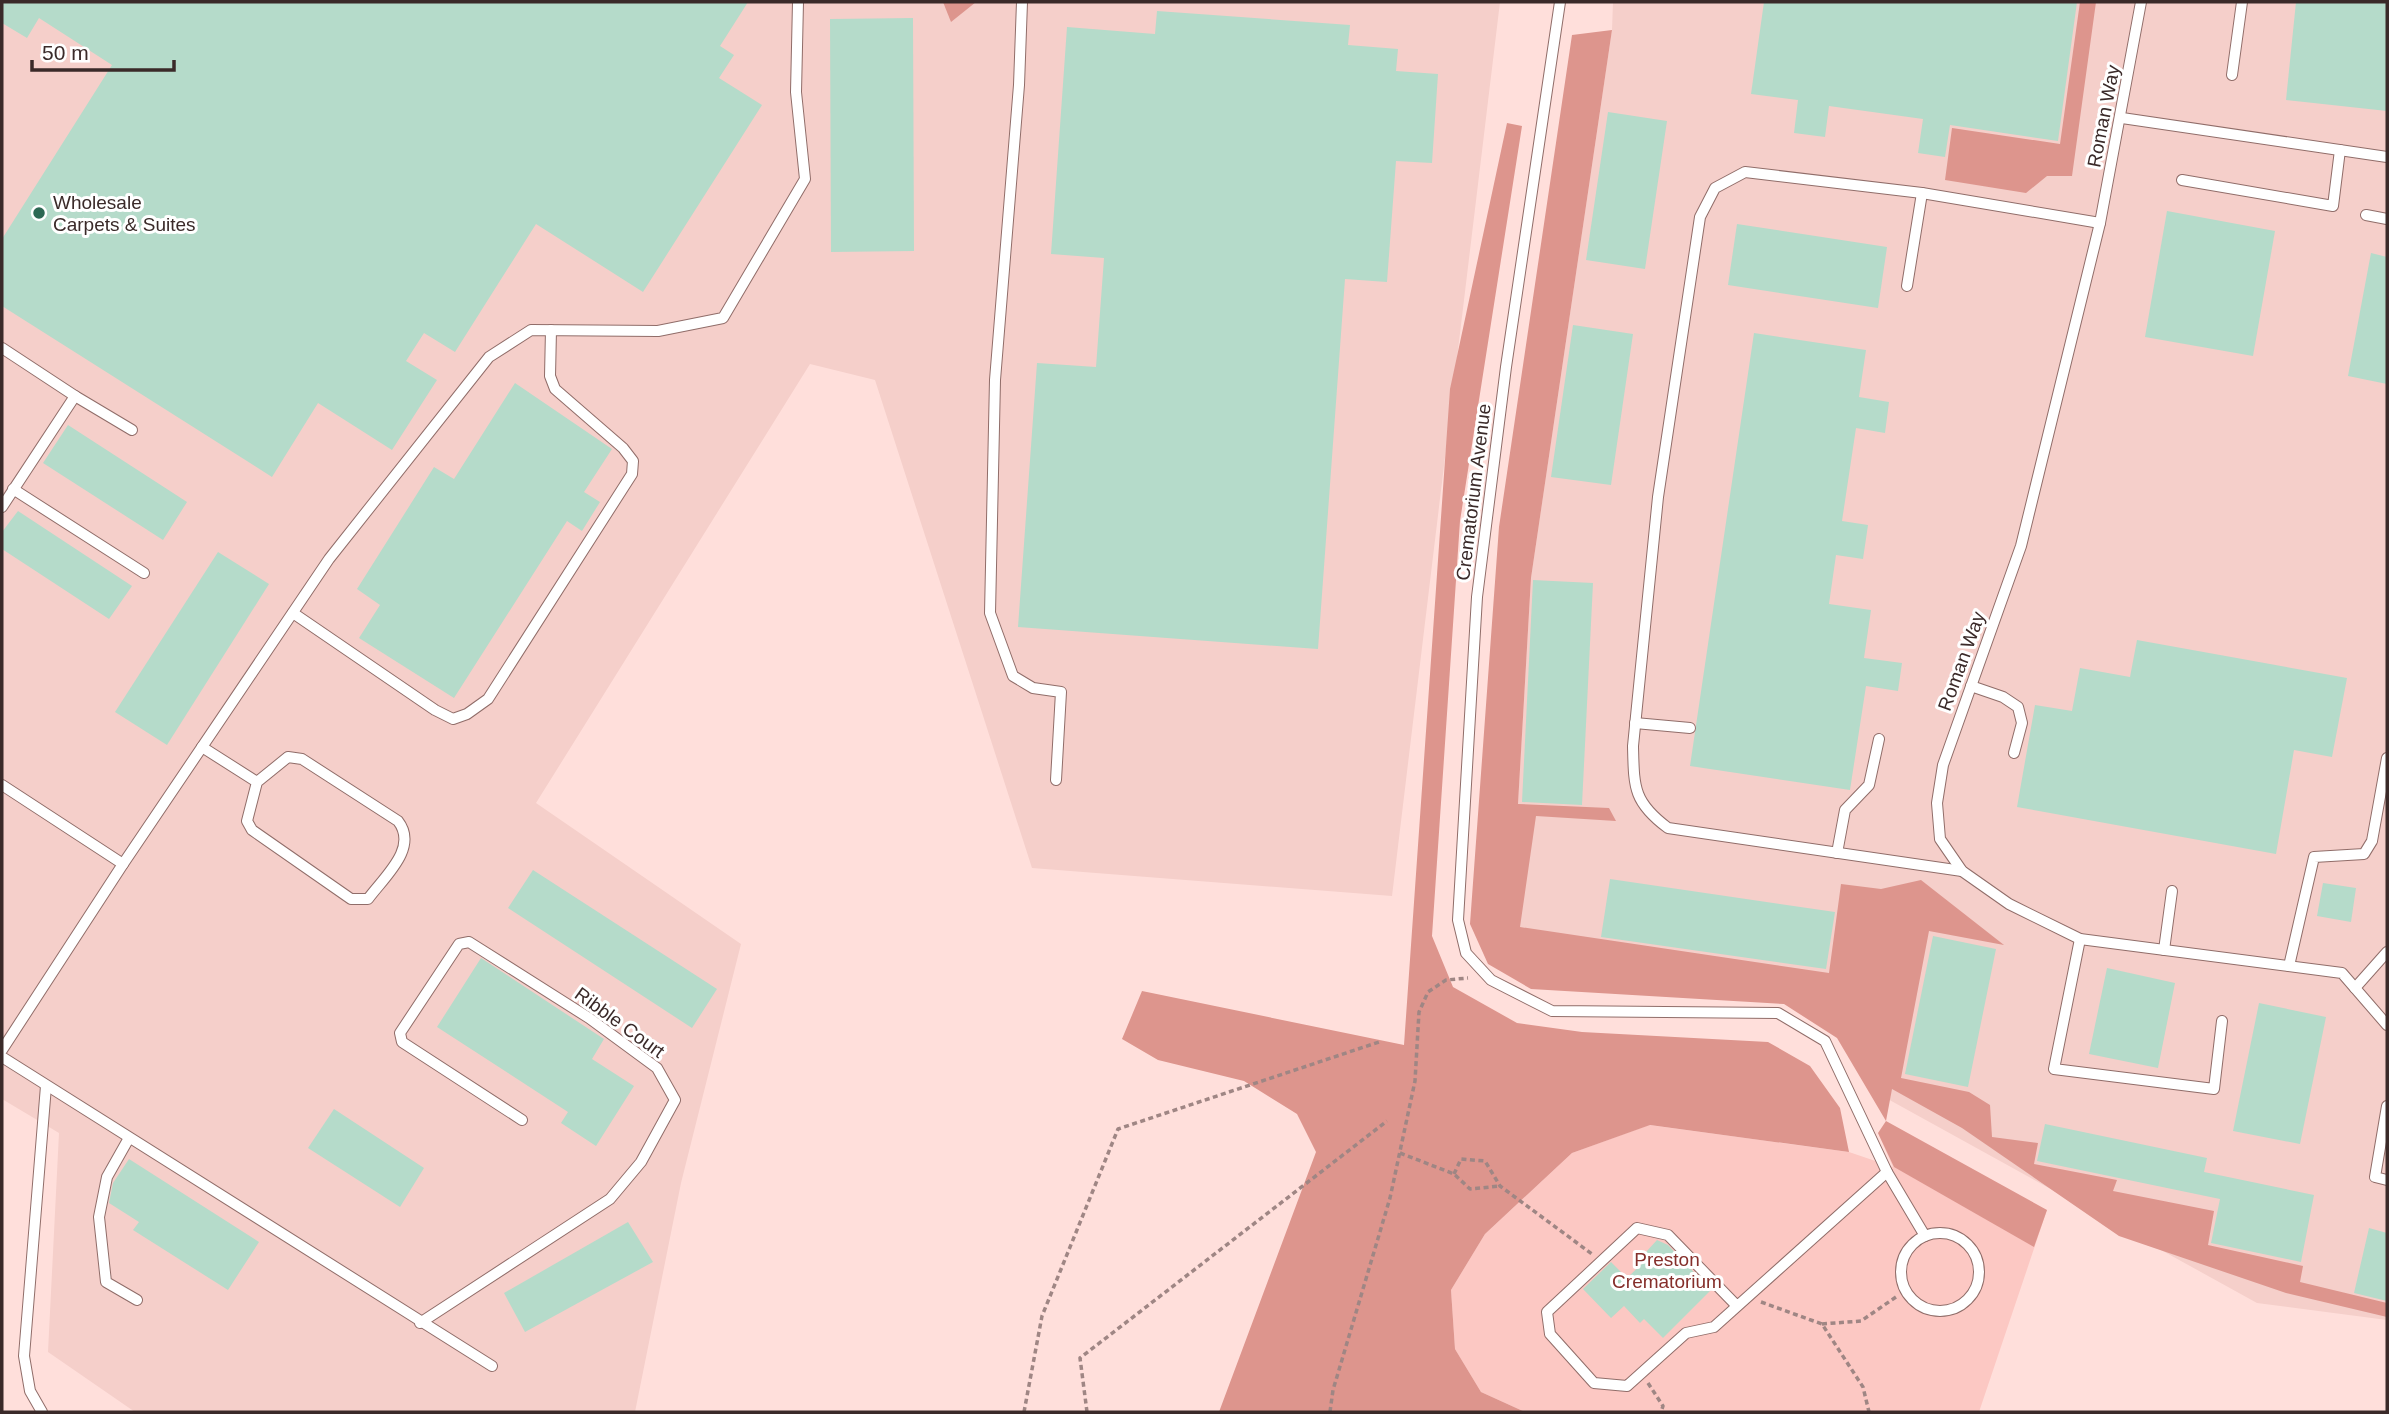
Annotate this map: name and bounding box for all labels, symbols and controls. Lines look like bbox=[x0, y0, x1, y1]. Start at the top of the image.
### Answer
scale bar bbox=[32, 28, 173, 72]
text: 50 m bbox=[42, 41, 89, 64]
street label: Roman Way bbox=[2083, 63, 2124, 169]
place label: Wholesale Carpets & Suites bbox=[53, 192, 196, 235]
marker: Wholesale Carpets & Suites bbox=[31, 205, 47, 221]
street label: Crematorium Avenue bbox=[1452, 402, 1495, 582]
street label: Roman Way bbox=[1934, 608, 1989, 714]
street label: Ribble Court bbox=[571, 983, 669, 1062]
park label: Preston Crematorium bbox=[1612, 1249, 1722, 1292]

